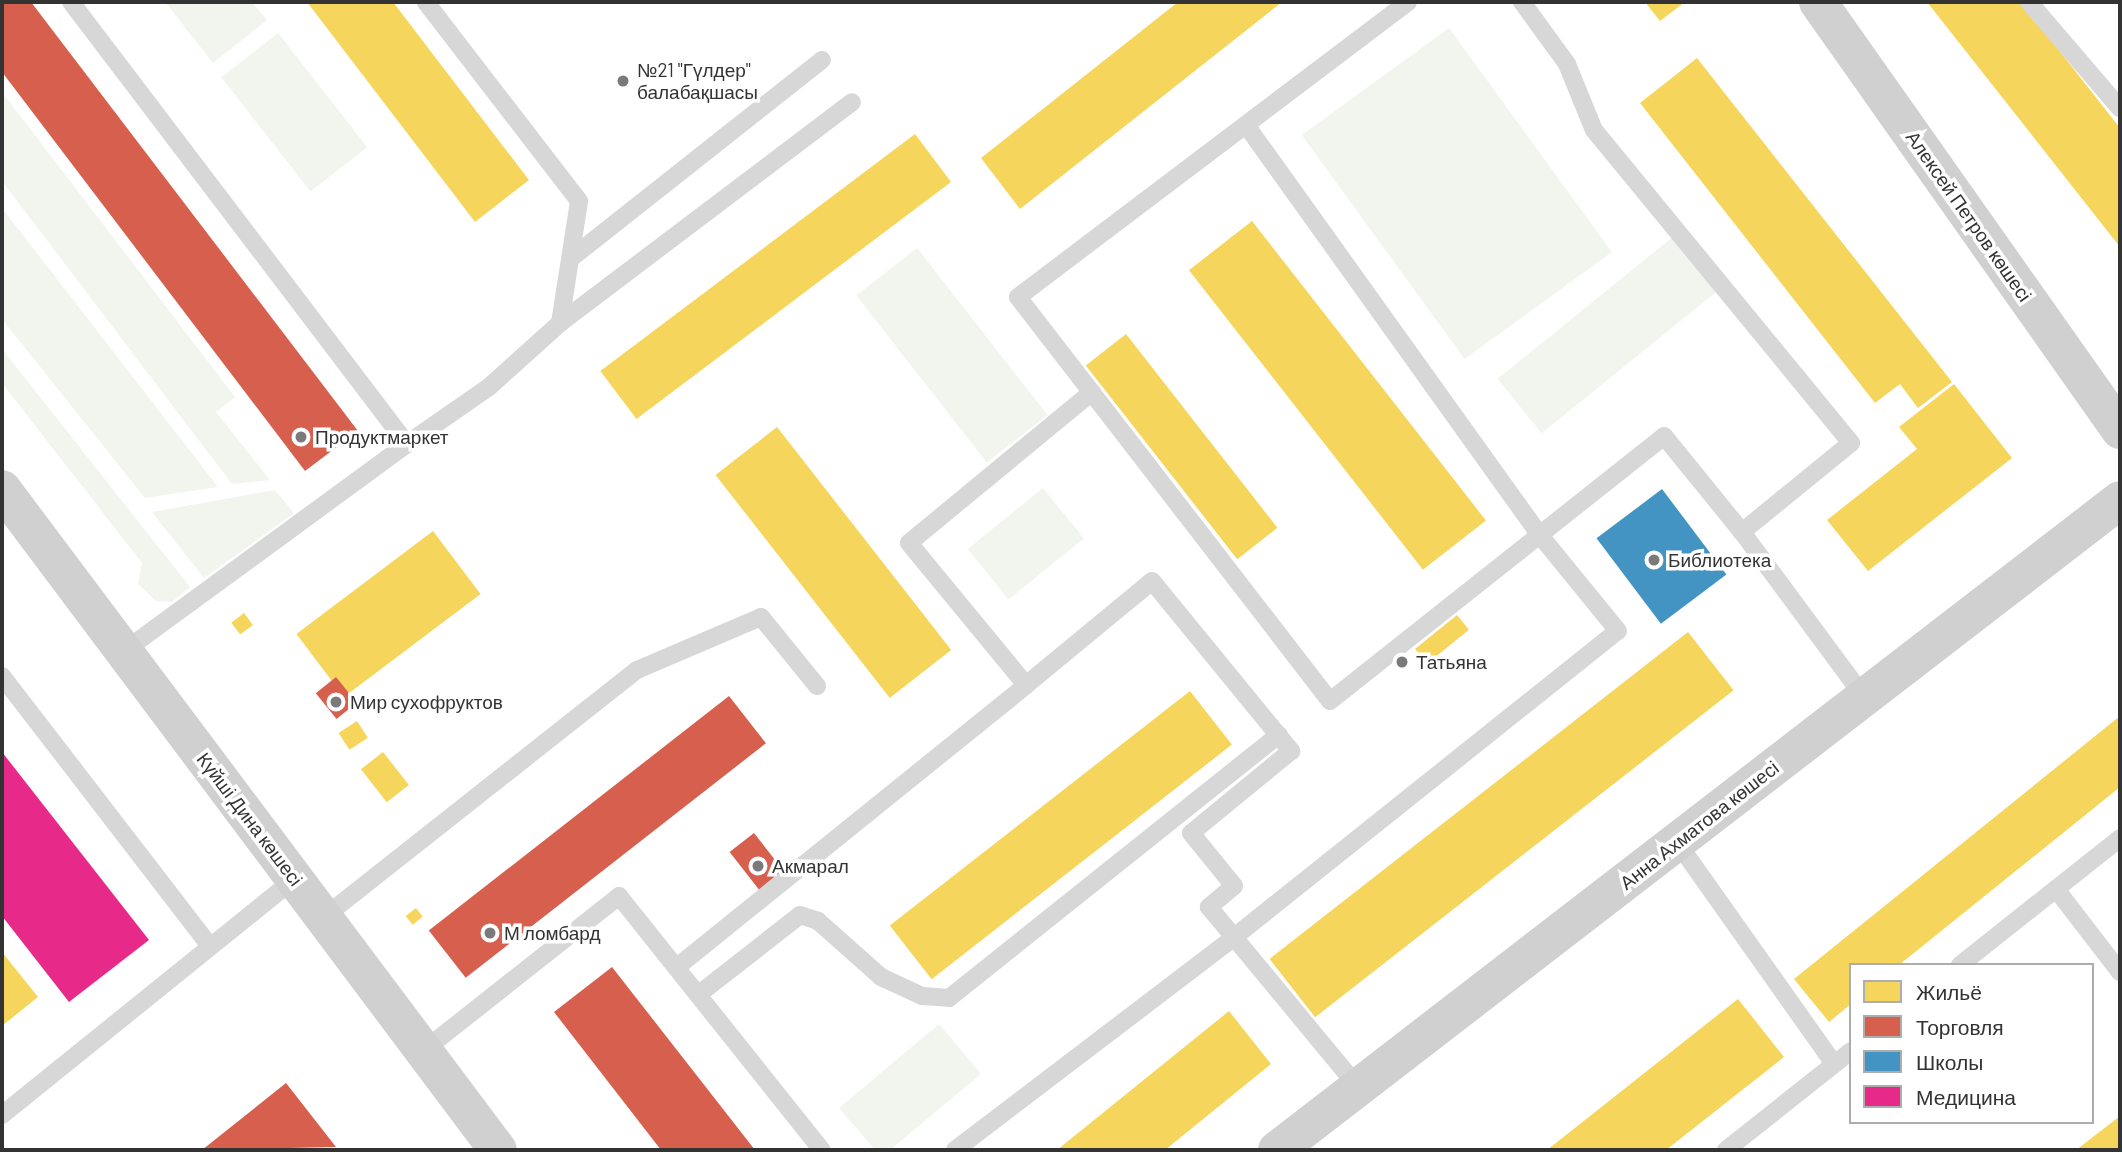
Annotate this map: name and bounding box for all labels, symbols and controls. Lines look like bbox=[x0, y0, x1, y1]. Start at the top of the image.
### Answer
place label: №21 "Гүлдер" балабақшасы bbox=[637, 59, 758, 103]
marker: №21 "Гүлдер" балабақшасы bbox=[615, 73, 631, 89]
street label: Алексей Петров көшесі bbox=[1901, 126, 2037, 306]
place label: Продуктмаркет bbox=[315, 426, 449, 448]
marker: Продуктмаркет bbox=[293, 429, 309, 445]
place label: Библиотека bbox=[1668, 549, 1771, 571]
marker: Библиотека bbox=[1646, 552, 1662, 568]
place label: Татьяна bbox=[1416, 651, 1487, 673]
marker: Татьяна bbox=[1394, 654, 1410, 670]
place label: Мир сухофруктов bbox=[350, 691, 503, 713]
marker: Мир сухофруктов bbox=[328, 694, 344, 710]
street label: Күйші Дина көшесі bbox=[192, 748, 308, 890]
street label: Анна Ахматова көшесі bbox=[1615, 756, 1783, 894]
place label: Акмарал bbox=[772, 855, 849, 877]
marker: Акмарал bbox=[750, 858, 766, 874]
place label: М ломбард bbox=[504, 922, 601, 944]
marker: М ломбард bbox=[482, 925, 498, 941]
legend bbox=[1849, 963, 2094, 1124]
text: Жильё bbox=[1916, 979, 1982, 1004]
text: Торговля bbox=[1916, 1014, 2004, 1039]
text: Школы bbox=[1916, 1049, 1983, 1074]
text: Медицина bbox=[1916, 1084, 2016, 1109]

